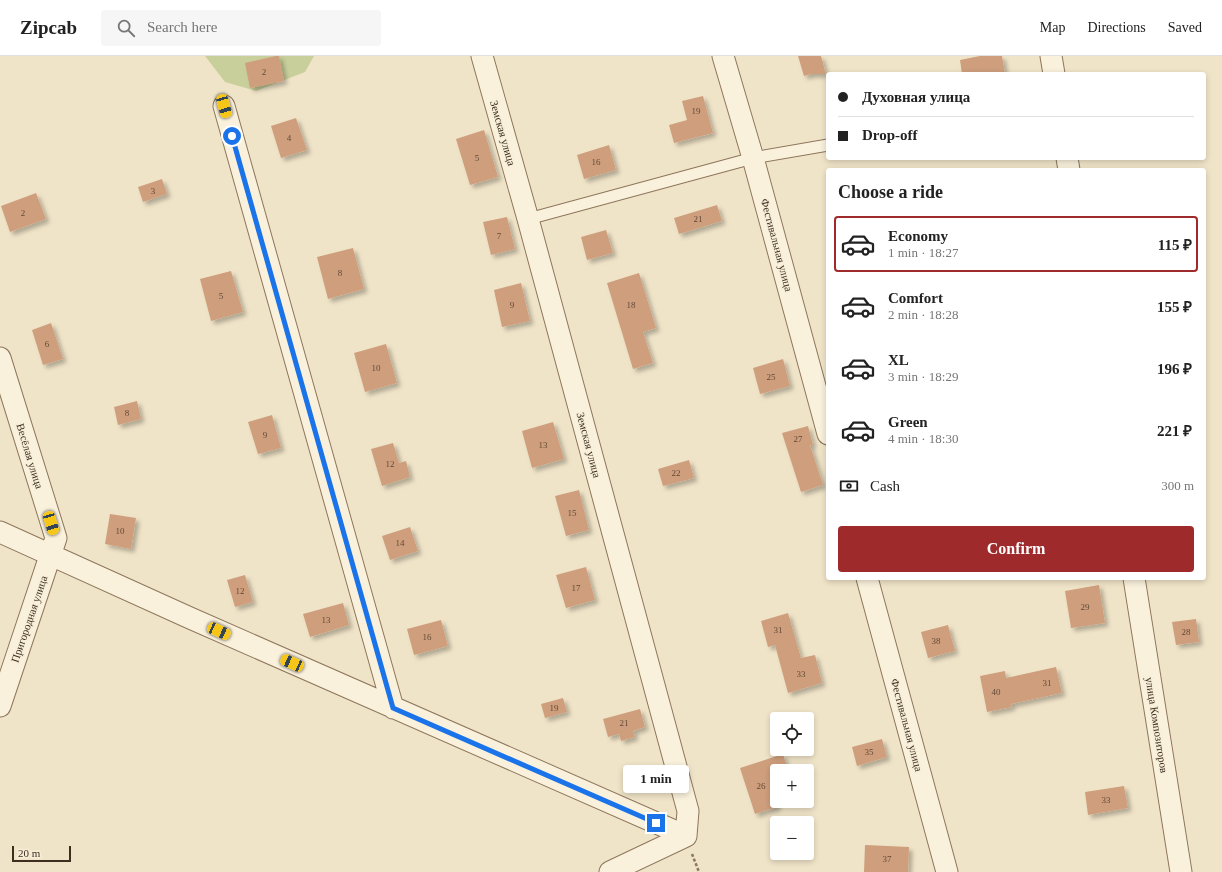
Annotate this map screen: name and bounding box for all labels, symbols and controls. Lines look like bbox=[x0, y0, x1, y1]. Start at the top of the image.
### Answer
search box bbox=[101, 10, 381, 46]
text: Zipcab bbox=[20, 17, 77, 38]
icon: search bbox=[115, 17, 137, 39]
text: Search here bbox=[147, 19, 217, 35]
text: Map bbox=[1040, 20, 1065, 35]
text: Directions bbox=[1087, 20, 1146, 35]
text: Saved bbox=[1168, 20, 1202, 35]
house number: 2 bbox=[262, 67, 266, 77]
text: Духовная улица bbox=[862, 89, 970, 105]
car bbox=[215, 93, 233, 119]
street label: Земская улица bbox=[488, 99, 518, 167]
house number: 19 bbox=[692, 106, 701, 116]
route start bbox=[223, 127, 241, 145]
text: Drop-off bbox=[862, 127, 918, 143]
house number: 4 bbox=[287, 133, 292, 143]
house number: 5 bbox=[475, 153, 480, 163]
house number: 16 bbox=[592, 157, 601, 167]
text: Choose a ride bbox=[838, 182, 943, 202]
house number: 3 bbox=[151, 186, 156, 196]
street label: Фестивальная улица bbox=[759, 197, 795, 293]
house number: 2 bbox=[21, 208, 25, 218]
house number: 21 bbox=[694, 214, 703, 224]
icon: car bbox=[840, 226, 876, 262]
text: Economy bbox=[888, 228, 948, 244]
house number: 7 bbox=[497, 231, 502, 241]
text: 115 ₽ bbox=[1158, 237, 1192, 253]
text: 1 min · 18:27 bbox=[888, 245, 958, 260]
house number: 8 bbox=[338, 268, 343, 278]
icon: car bbox=[840, 288, 876, 324]
text: Comfort bbox=[888, 290, 943, 306]
house number: 5 bbox=[219, 291, 224, 301]
text: 155 ₽ bbox=[1157, 299, 1192, 315]
house number: 9 bbox=[510, 300, 515, 310]
house number: 18 bbox=[627, 300, 636, 310]
text: 2 min · 18:28 bbox=[888, 307, 958, 322]
house number: 6 bbox=[45, 339, 50, 349]
icon: car bbox=[840, 350, 876, 386]
text: XL bbox=[888, 352, 909, 368]
text: 196 ₽ bbox=[1157, 361, 1192, 377]
house number: 10 bbox=[372, 363, 381, 373]
text: 3 min · 18:29 bbox=[888, 369, 958, 384]
house number: 25 bbox=[767, 372, 776, 382]
house number: 8 bbox=[125, 408, 130, 418]
street label: Земская улица bbox=[574, 411, 604, 479]
icon: car bbox=[840, 412, 876, 448]
text: Green bbox=[888, 414, 928, 430]
street label: Весёлая улица bbox=[14, 422, 46, 490]
text: 221 ₽ bbox=[1157, 423, 1192, 439]
house number: 9 bbox=[263, 430, 268, 440]
text: 4 min · 18:30 bbox=[888, 431, 958, 446]
house number: 27 bbox=[794, 434, 803, 444]
house number: 13 bbox=[539, 440, 548, 450]
house number: 12 bbox=[386, 459, 395, 469]
house number: 22 bbox=[672, 468, 681, 478]
icon: cash bbox=[838, 475, 860, 497]
text: Cash bbox=[870, 478, 900, 494]
text: 300 m bbox=[1161, 478, 1194, 493]
house number: 15 bbox=[568, 508, 577, 518]
car bbox=[42, 510, 60, 536]
house number: 10 bbox=[116, 526, 125, 536]
button: Confirm bbox=[838, 526, 1194, 572]
house number: 14 bbox=[396, 538, 405, 548]
street label: Пригородная улица bbox=[8, 574, 50, 664]
house number: 17 bbox=[572, 583, 581, 593]
house number: 12 bbox=[236, 586, 245, 596]
house number: 29 bbox=[1081, 602, 1090, 612]
house number: 13 bbox=[322, 615, 331, 625]
car bbox=[206, 621, 232, 641]
house number: 31 bbox=[774, 625, 783, 635]
house number: 28 bbox=[1182, 627, 1191, 637]
house number: 16 bbox=[423, 632, 432, 642]
house number: 38 bbox=[932, 636, 941, 646]
car bbox=[279, 653, 305, 673]
house number: 33 bbox=[797, 669, 806, 679]
street label: улица Композиторов bbox=[1143, 676, 1171, 774]
street label: Фестивальная улица bbox=[889, 677, 925, 773]
house number: 31 bbox=[1043, 678, 1052, 688]
house number: 40 bbox=[992, 687, 1001, 697]
house number: 19 bbox=[550, 703, 559, 713]
map controls bbox=[770, 712, 814, 860]
button: locate bbox=[770, 712, 814, 756]
house number: 21 bbox=[620, 718, 629, 728]
house number: 35 bbox=[865, 747, 874, 757]
button: + bbox=[770, 764, 814, 808]
callout: 1 min bbox=[623, 765, 689, 793]
text: 1 min bbox=[640, 771, 672, 786]
house number: 26 bbox=[757, 781, 766, 791]
house number: 33 bbox=[1102, 795, 1111, 805]
route end bbox=[647, 814, 665, 832]
button: − bbox=[770, 816, 814, 860]
scale bar bbox=[12, 844, 71, 863]
text: 20 m bbox=[18, 847, 40, 859]
house number: 37 bbox=[883, 854, 892, 864]

